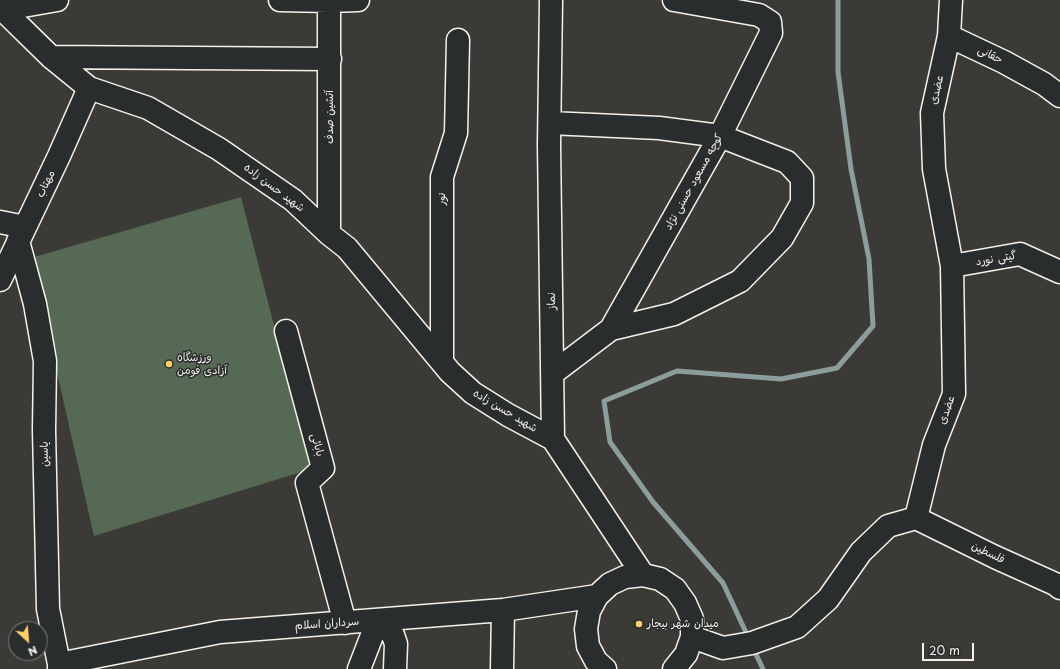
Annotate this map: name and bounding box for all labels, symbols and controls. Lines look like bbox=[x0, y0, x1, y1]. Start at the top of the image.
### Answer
street label: حقانی bbox=[975, 43, 1005, 67]
street label: عضدی bbox=[927, 74, 947, 106]
street label: آتشین صدف bbox=[323, 90, 337, 144]
street label: کوچه مسعود حسنی نژاد bbox=[662, 131, 726, 233]
street label: شهید حسن زاده bbox=[241, 161, 307, 215]
street label: مهتاب bbox=[34, 168, 58, 200]
street label: نور bbox=[435, 193, 449, 205]
street label: گیتی نورد bbox=[975, 249, 1017, 269]
street label: نماز bbox=[545, 292, 559, 310]
place label: ورزشگاه آزادی فومن bbox=[177, 351, 227, 377]
marker: ورزشگاه آزادی فومن bbox=[164, 359, 174, 369]
street label: شهید حسن زاده bbox=[471, 387, 539, 435]
street label: عضدی bbox=[936, 394, 958, 426]
street label: بابائی bbox=[308, 432, 326, 458]
street label: یاسین bbox=[38, 441, 52, 467]
street label: فلسطین bbox=[969, 539, 1007, 567]
street label: سرداران اسلام bbox=[294, 615, 360, 633]
place label: میدان شهر بیجار bbox=[647, 617, 719, 631]
marker: میدان شهر بیجار bbox=[634, 619, 644, 629]
north arrow bbox=[8, 621, 48, 661]
scale bar bbox=[924, 635, 976, 661]
text: 20 m bbox=[929, 641, 960, 659]
text: N bbox=[25, 642, 41, 661]

